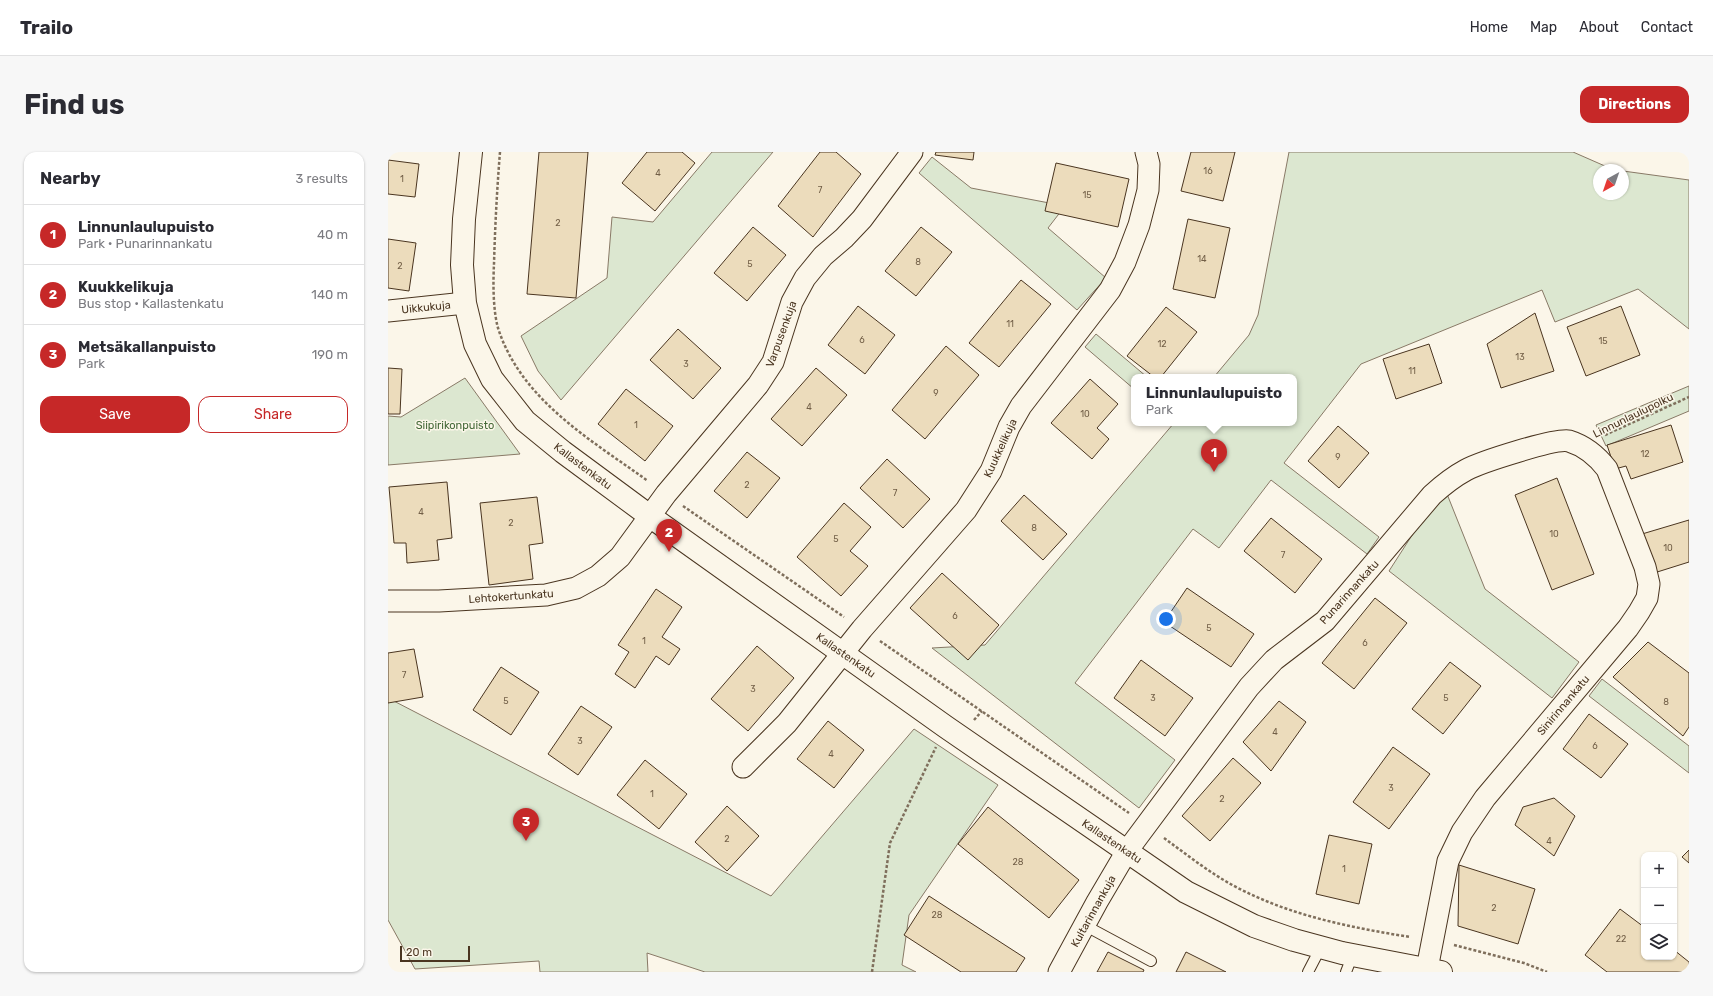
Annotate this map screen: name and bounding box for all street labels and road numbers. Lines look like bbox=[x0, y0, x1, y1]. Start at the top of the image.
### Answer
street label: Uikkukuja bbox=[401, 298, 451, 317]
street label: Varpusenkuja bbox=[763, 299, 799, 369]
street label: Linnunlaulupolku bbox=[1591, 390, 1676, 441]
street label: Kuukkelikuja bbox=[981, 417, 1020, 480]
street label: Kallastenkatu bbox=[551, 440, 614, 492]
street label: Punarinnankatu bbox=[1317, 558, 1382, 627]
street label: Lehtokertunkatu bbox=[468, 587, 554, 606]
street label: Kallastenkatu bbox=[814, 630, 878, 681]
street label: Sinirinnankatu bbox=[1535, 673, 1592, 738]
street label: Kallastenkatu bbox=[1079, 817, 1144, 866]
street label: Kultarinnankuja bbox=[1068, 873, 1119, 949]

